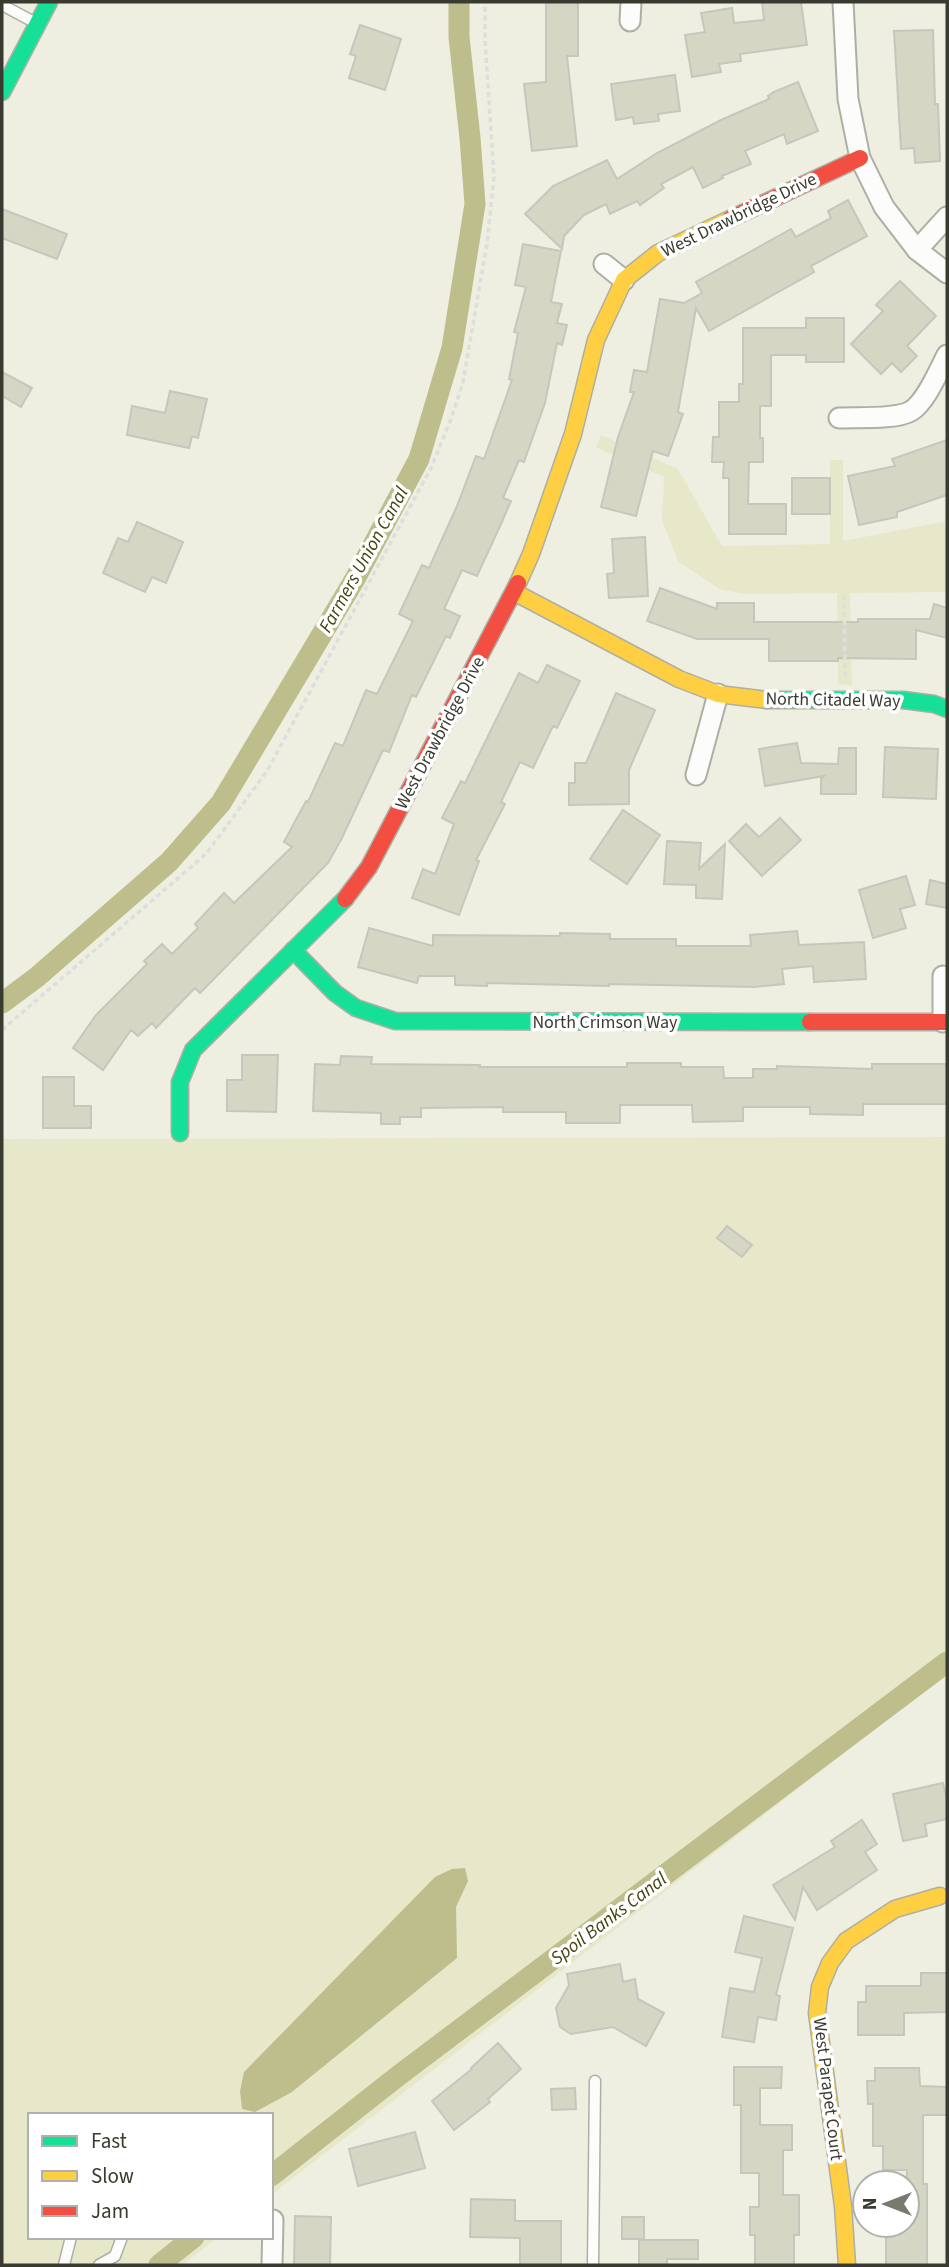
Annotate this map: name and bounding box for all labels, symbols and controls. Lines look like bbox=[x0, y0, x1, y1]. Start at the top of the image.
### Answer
street label: West Drawbridge Drive bbox=[657, 167, 821, 263]
water label: Farmers Union Canal bbox=[313, 482, 415, 638]
street label: West Drawbridge Drive bbox=[389, 652, 491, 814]
street label: North Citadel Way bbox=[765, 686, 901, 714]
street label: North Crimson Way bbox=[532, 1010, 678, 1035]
water label: Spoil Banks Canal bbox=[545, 1866, 673, 1972]
street label: West Parapet Court bbox=[807, 2016, 849, 2162]
legend bbox=[28, 2113, 273, 2239]
text: Fast bbox=[91, 2126, 127, 2156]
text: Slow bbox=[91, 2161, 134, 2191]
north arrow bbox=[851, 2169, 921, 2239]
text: Jam bbox=[91, 2196, 129, 2226]
text: N bbox=[857, 2198, 884, 2210]

